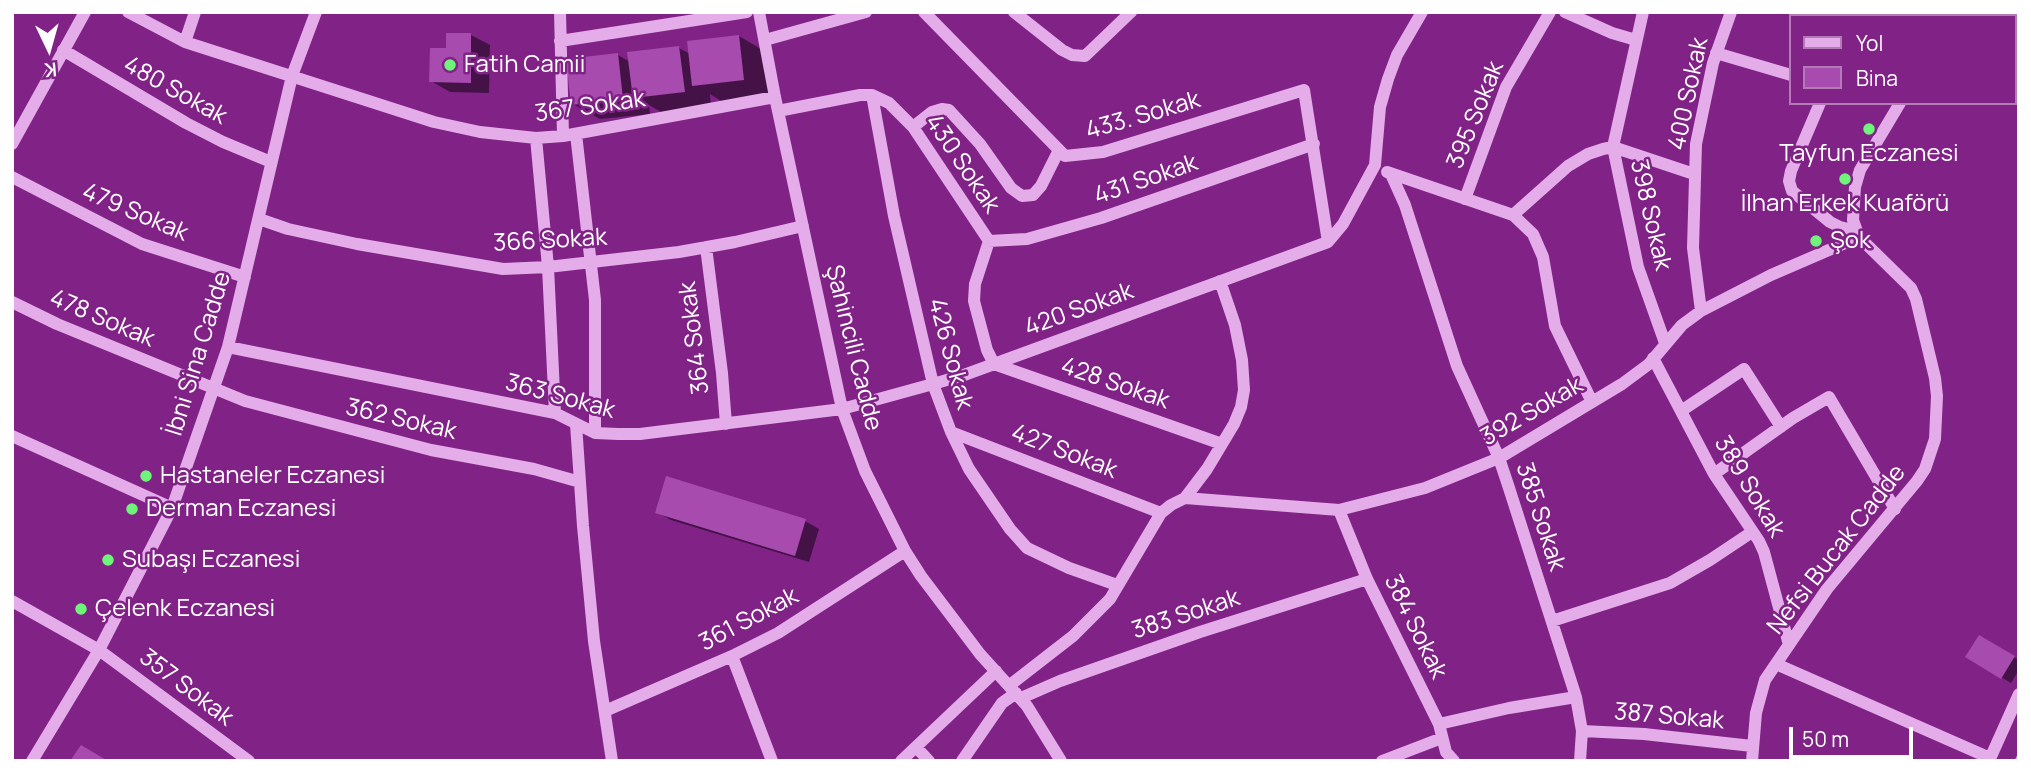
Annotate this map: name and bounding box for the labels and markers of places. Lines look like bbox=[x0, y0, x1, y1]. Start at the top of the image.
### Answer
place label: Fatih Camii bbox=[464, 51, 585, 79]
marker: Fatih Camii bbox=[442, 57, 458, 73]
marker: Tayfun Eczanesi bbox=[1861, 121, 1877, 137]
place label: Tayfun Eczanesi bbox=[1779, 140, 1959, 168]
marker: İlhan Erkek Kuaförü bbox=[1837, 171, 1853, 187]
place label: İlhan Erkek Kuaförü bbox=[1741, 190, 1949, 218]
place label: Şok bbox=[1830, 227, 1871, 255]
marker: Şok bbox=[1808, 233, 1824, 249]
place label: Hastaneler Eczanesi bbox=[160, 462, 385, 490]
marker: Hastaneler Eczanesi bbox=[138, 468, 154, 484]
place label: Derman Eczanesi bbox=[146, 495, 336, 523]
marker: Derman Eczanesi bbox=[124, 501, 140, 517]
place label: Subaşı Eczanesi bbox=[122, 546, 300, 574]
marker: Subaşı Eczanesi bbox=[100, 552, 116, 568]
place label: Çelenk Eczanesi bbox=[95, 595, 275, 623]
marker: Çelenk Eczanesi bbox=[73, 601, 89, 617]

